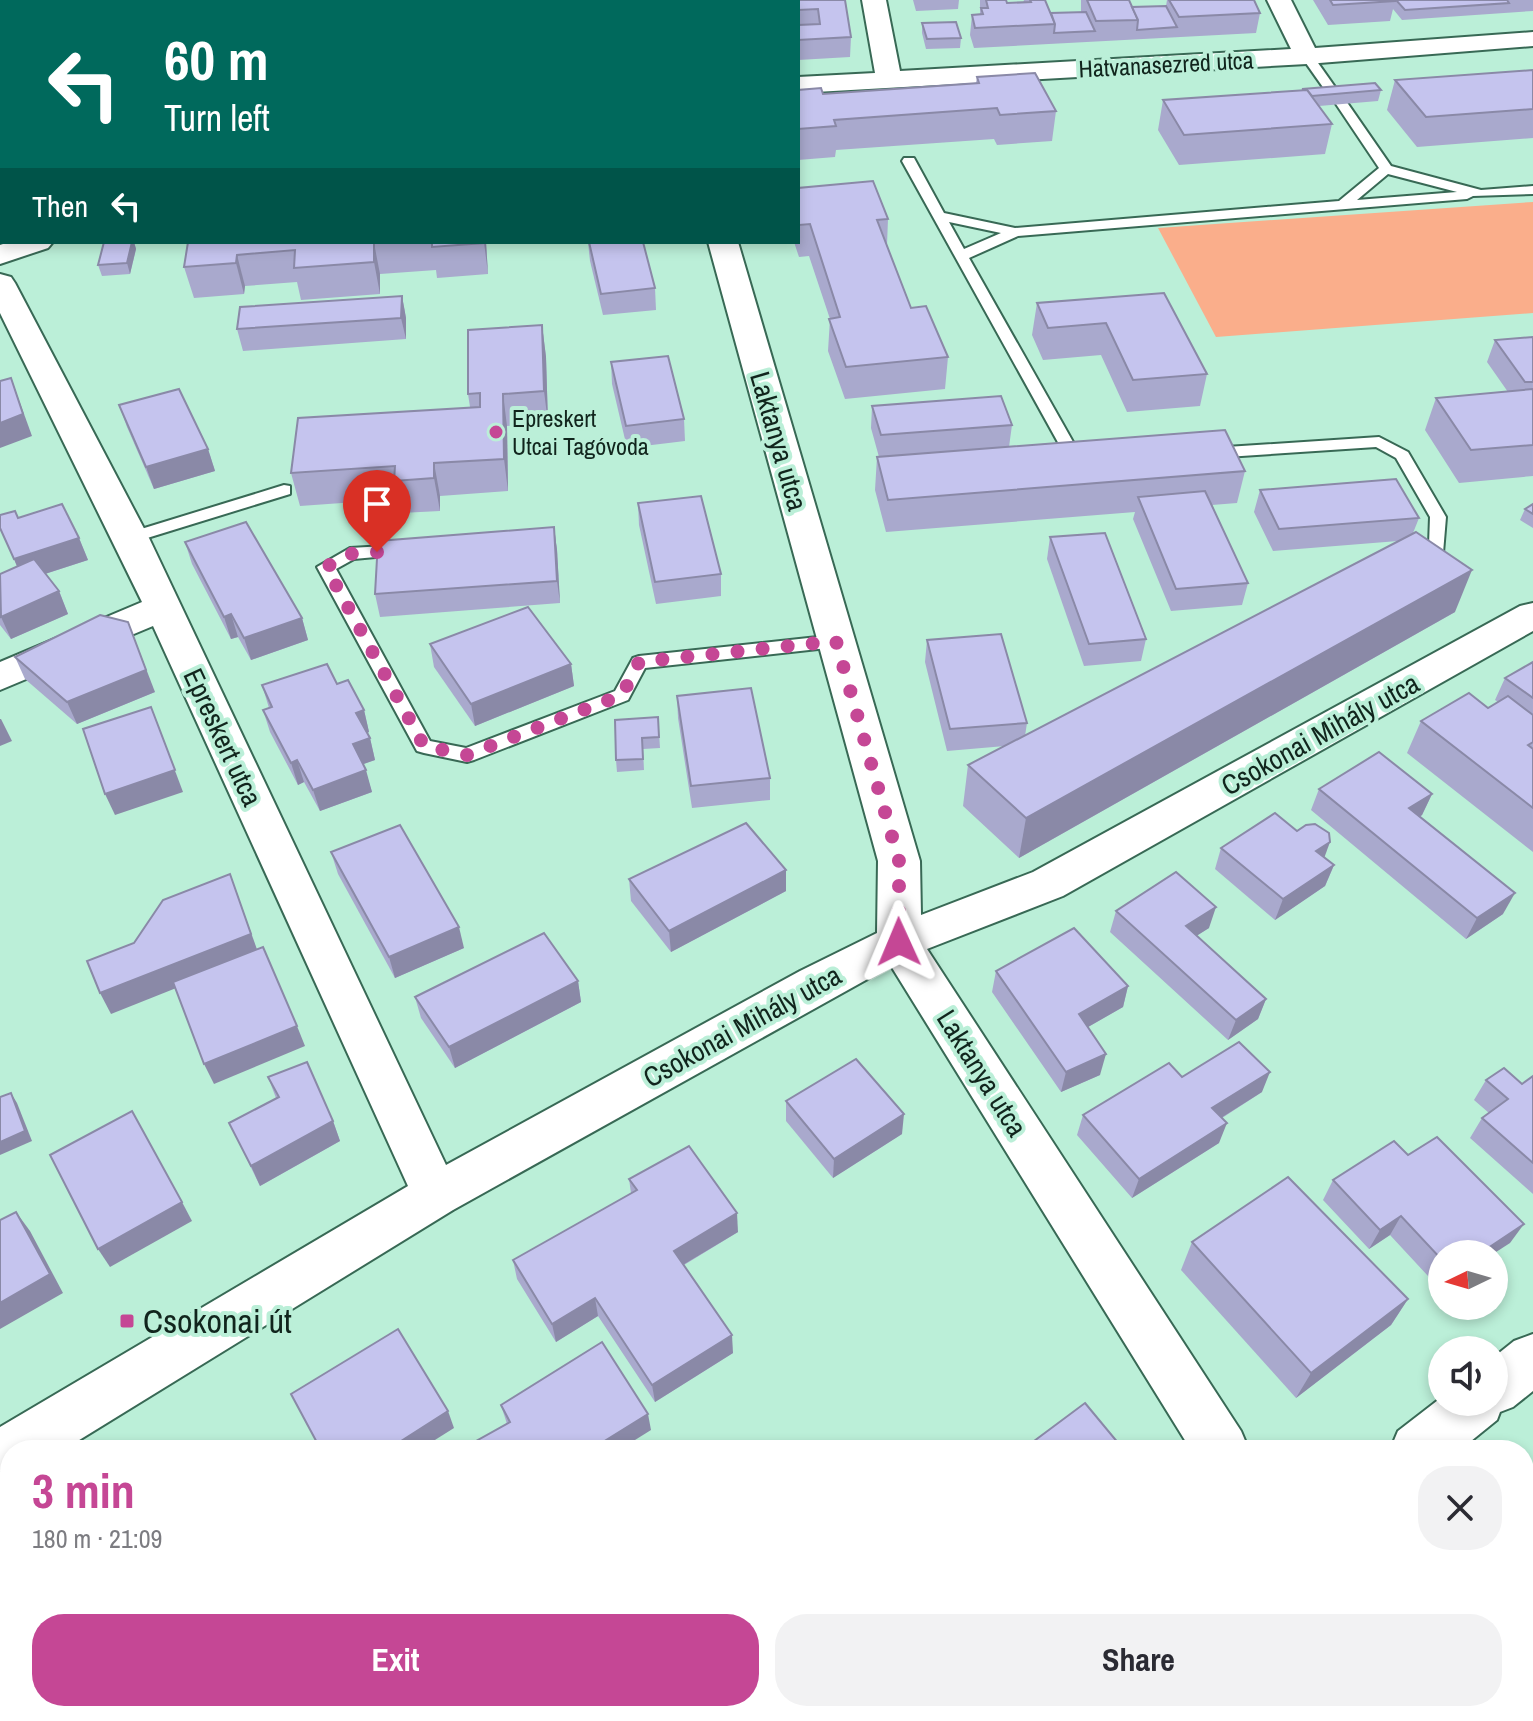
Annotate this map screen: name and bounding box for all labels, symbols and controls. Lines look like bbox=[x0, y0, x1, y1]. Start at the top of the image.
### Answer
text: 60 m bbox=[164, 22, 269, 97]
icon: left bbox=[32, 32, 136, 136]
street label: Hatvanasezred utca bbox=[1078, 43, 1254, 85]
text: Turn left bbox=[164, 94, 270, 142]
icon: left bbox=[104, 184, 148, 228]
text: Then bbox=[32, 186, 88, 226]
street label: Laktanya utca bbox=[741, 367, 817, 515]
place label: Epreskert Utcai Tagóvoda bbox=[512, 402, 649, 462]
marker: Epreskert Utcai Tagóvoda bbox=[487, 423, 505, 441]
pin bbox=[343, 470, 411, 552]
icon: arrive bbox=[355, 482, 399, 526]
street label: Epreskert utca bbox=[174, 662, 272, 812]
street label: Csokonai Mihály utca bbox=[1214, 664, 1426, 804]
position arrow bbox=[857, 900, 941, 984]
street label: Csokonai Mihály utca bbox=[636, 956, 848, 1096]
street label: Laktanya utca bbox=[928, 1002, 1036, 1144]
north arrow bbox=[1428, 1240, 1508, 1320]
map controls bbox=[1428, 1240, 1508, 1416]
place label: Csokonai út bbox=[143, 1298, 292, 1344]
marker: Csokonai út bbox=[118, 1312, 136, 1330]
button: sound bbox=[1428, 1336, 1508, 1416]
text: 3 min bbox=[32, 1458, 135, 1523]
button: close bbox=[1418, 1466, 1502, 1550]
text: 180 m · 21:09 bbox=[32, 1521, 162, 1556]
button: Exit bbox=[32, 1614, 759, 1706]
button: Share bbox=[775, 1614, 1502, 1706]

